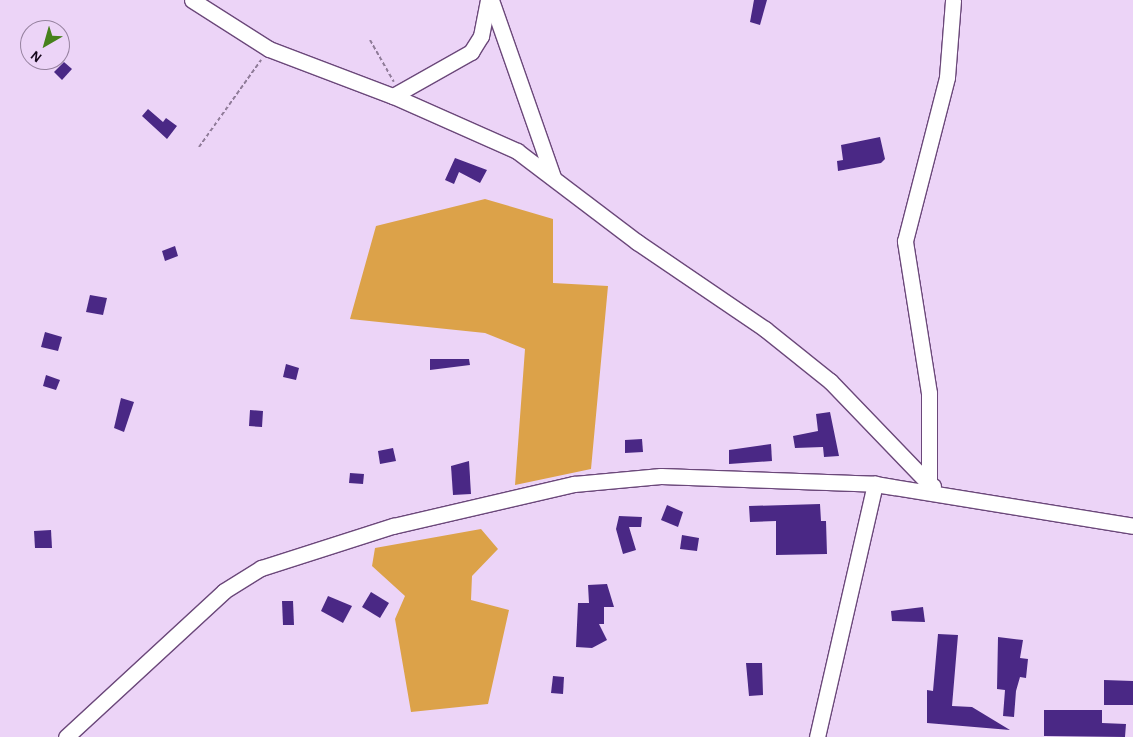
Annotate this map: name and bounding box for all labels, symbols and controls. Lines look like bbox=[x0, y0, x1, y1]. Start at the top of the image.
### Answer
north arrow bbox=[20, 20, 70, 70]
text: N bbox=[28, 48, 45, 65]

